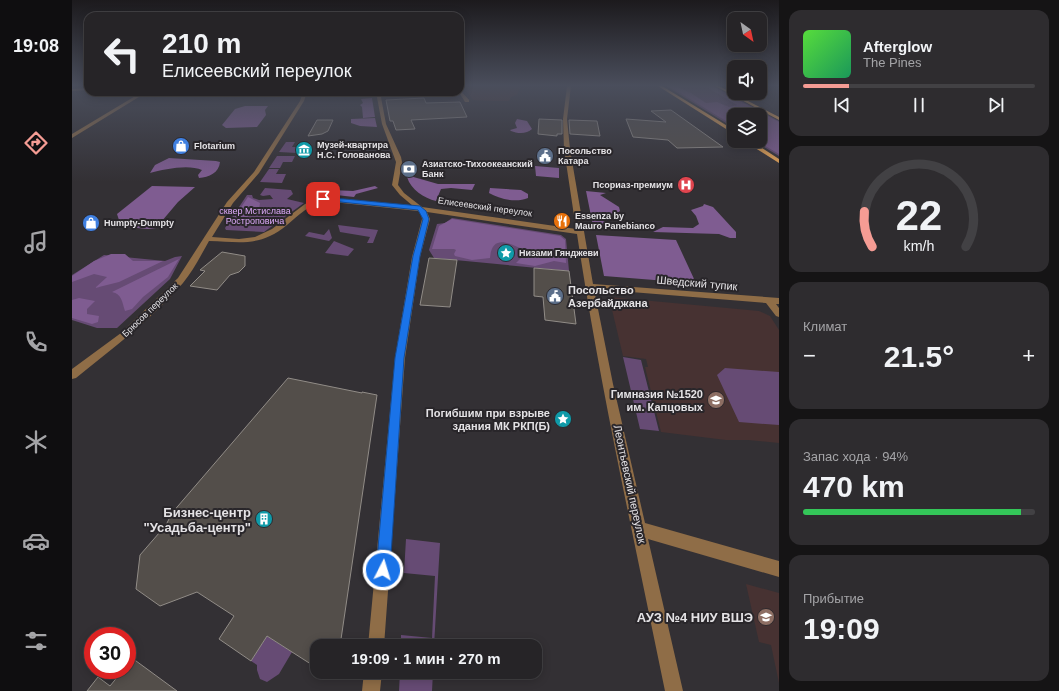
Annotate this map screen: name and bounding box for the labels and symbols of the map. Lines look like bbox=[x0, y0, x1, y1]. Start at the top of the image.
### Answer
north arrow bbox=[727, 12, 767, 52]
shop icon: Flotarium bbox=[171, 136, 191, 156]
museum icon: Музей-квартира Н.С. Голованова bbox=[294, 140, 314, 160]
place label: Музей-квартира Н.С. Голованова bbox=[317, 140, 391, 160]
place label: Flotarium bbox=[194, 141, 235, 151]
public building icon: Посольство Катара bbox=[535, 146, 555, 166]
place label: Посольство Катара bbox=[558, 146, 612, 166]
bank icon: Азиатско-Тихоокеанский Банк bbox=[399, 159, 419, 179]
place label: Азиатско-Тихоокеанский Банк bbox=[422, 159, 533, 179]
hospital icon: Псориаз-премиум bbox=[676, 175, 696, 195]
place label: Псориаз-премиум bbox=[593, 180, 673, 190]
pin bbox=[306, 182, 340, 216]
street label: Елисеевский переулок bbox=[437, 195, 533, 219]
park label: сквер Мстислава Ростроповича bbox=[219, 206, 291, 226]
restaurant icon: Essenza by Mauro Panebianco bbox=[552, 211, 572, 231]
place label: Essenza by Mauro Panebianco bbox=[575, 211, 656, 231]
shop icon: Humpty-Dumpty bbox=[81, 213, 101, 233]
place label: Humpty-Dumpty bbox=[104, 218, 174, 228]
place icon: Низами Гянджеви bbox=[496, 243, 516, 263]
place label: Низами Гянджеви bbox=[519, 248, 599, 258]
street label: Шведский тупик bbox=[656, 273, 738, 293]
street label: Брюсов переулок bbox=[120, 281, 180, 339]
place label: Посольство Азербайджана bbox=[568, 284, 648, 309]
public building icon: Посольство Азербайджана bbox=[545, 286, 565, 306]
place label: Гимназия №1520 им. Капцовых bbox=[611, 388, 704, 413]
school or university icon: Гимназия №1520 им. Капцовых bbox=[706, 390, 726, 410]
place label: Погибшим при взрыве здания МК РКП(Б) bbox=[426, 407, 550, 432]
place icon: Погибшим при взрыве здания МК РКП(Б) bbox=[553, 409, 573, 429]
street label: Леонтьевский переулок bbox=[612, 424, 648, 544]
place label: Бизнес-центр "Усадьба-центр" bbox=[144, 505, 251, 535]
building icon: Бизнес-центр "Усадьба-центр" bbox=[254, 509, 274, 529]
position arrow bbox=[362, 549, 404, 591]
school or university icon: АУЗ №4 НИУ ВШЭ bbox=[756, 607, 776, 627]
place label: АУЗ №4 НИУ ВШЭ bbox=[637, 610, 753, 625]
speed limit sign: 30 bbox=[84, 627, 136, 679]

